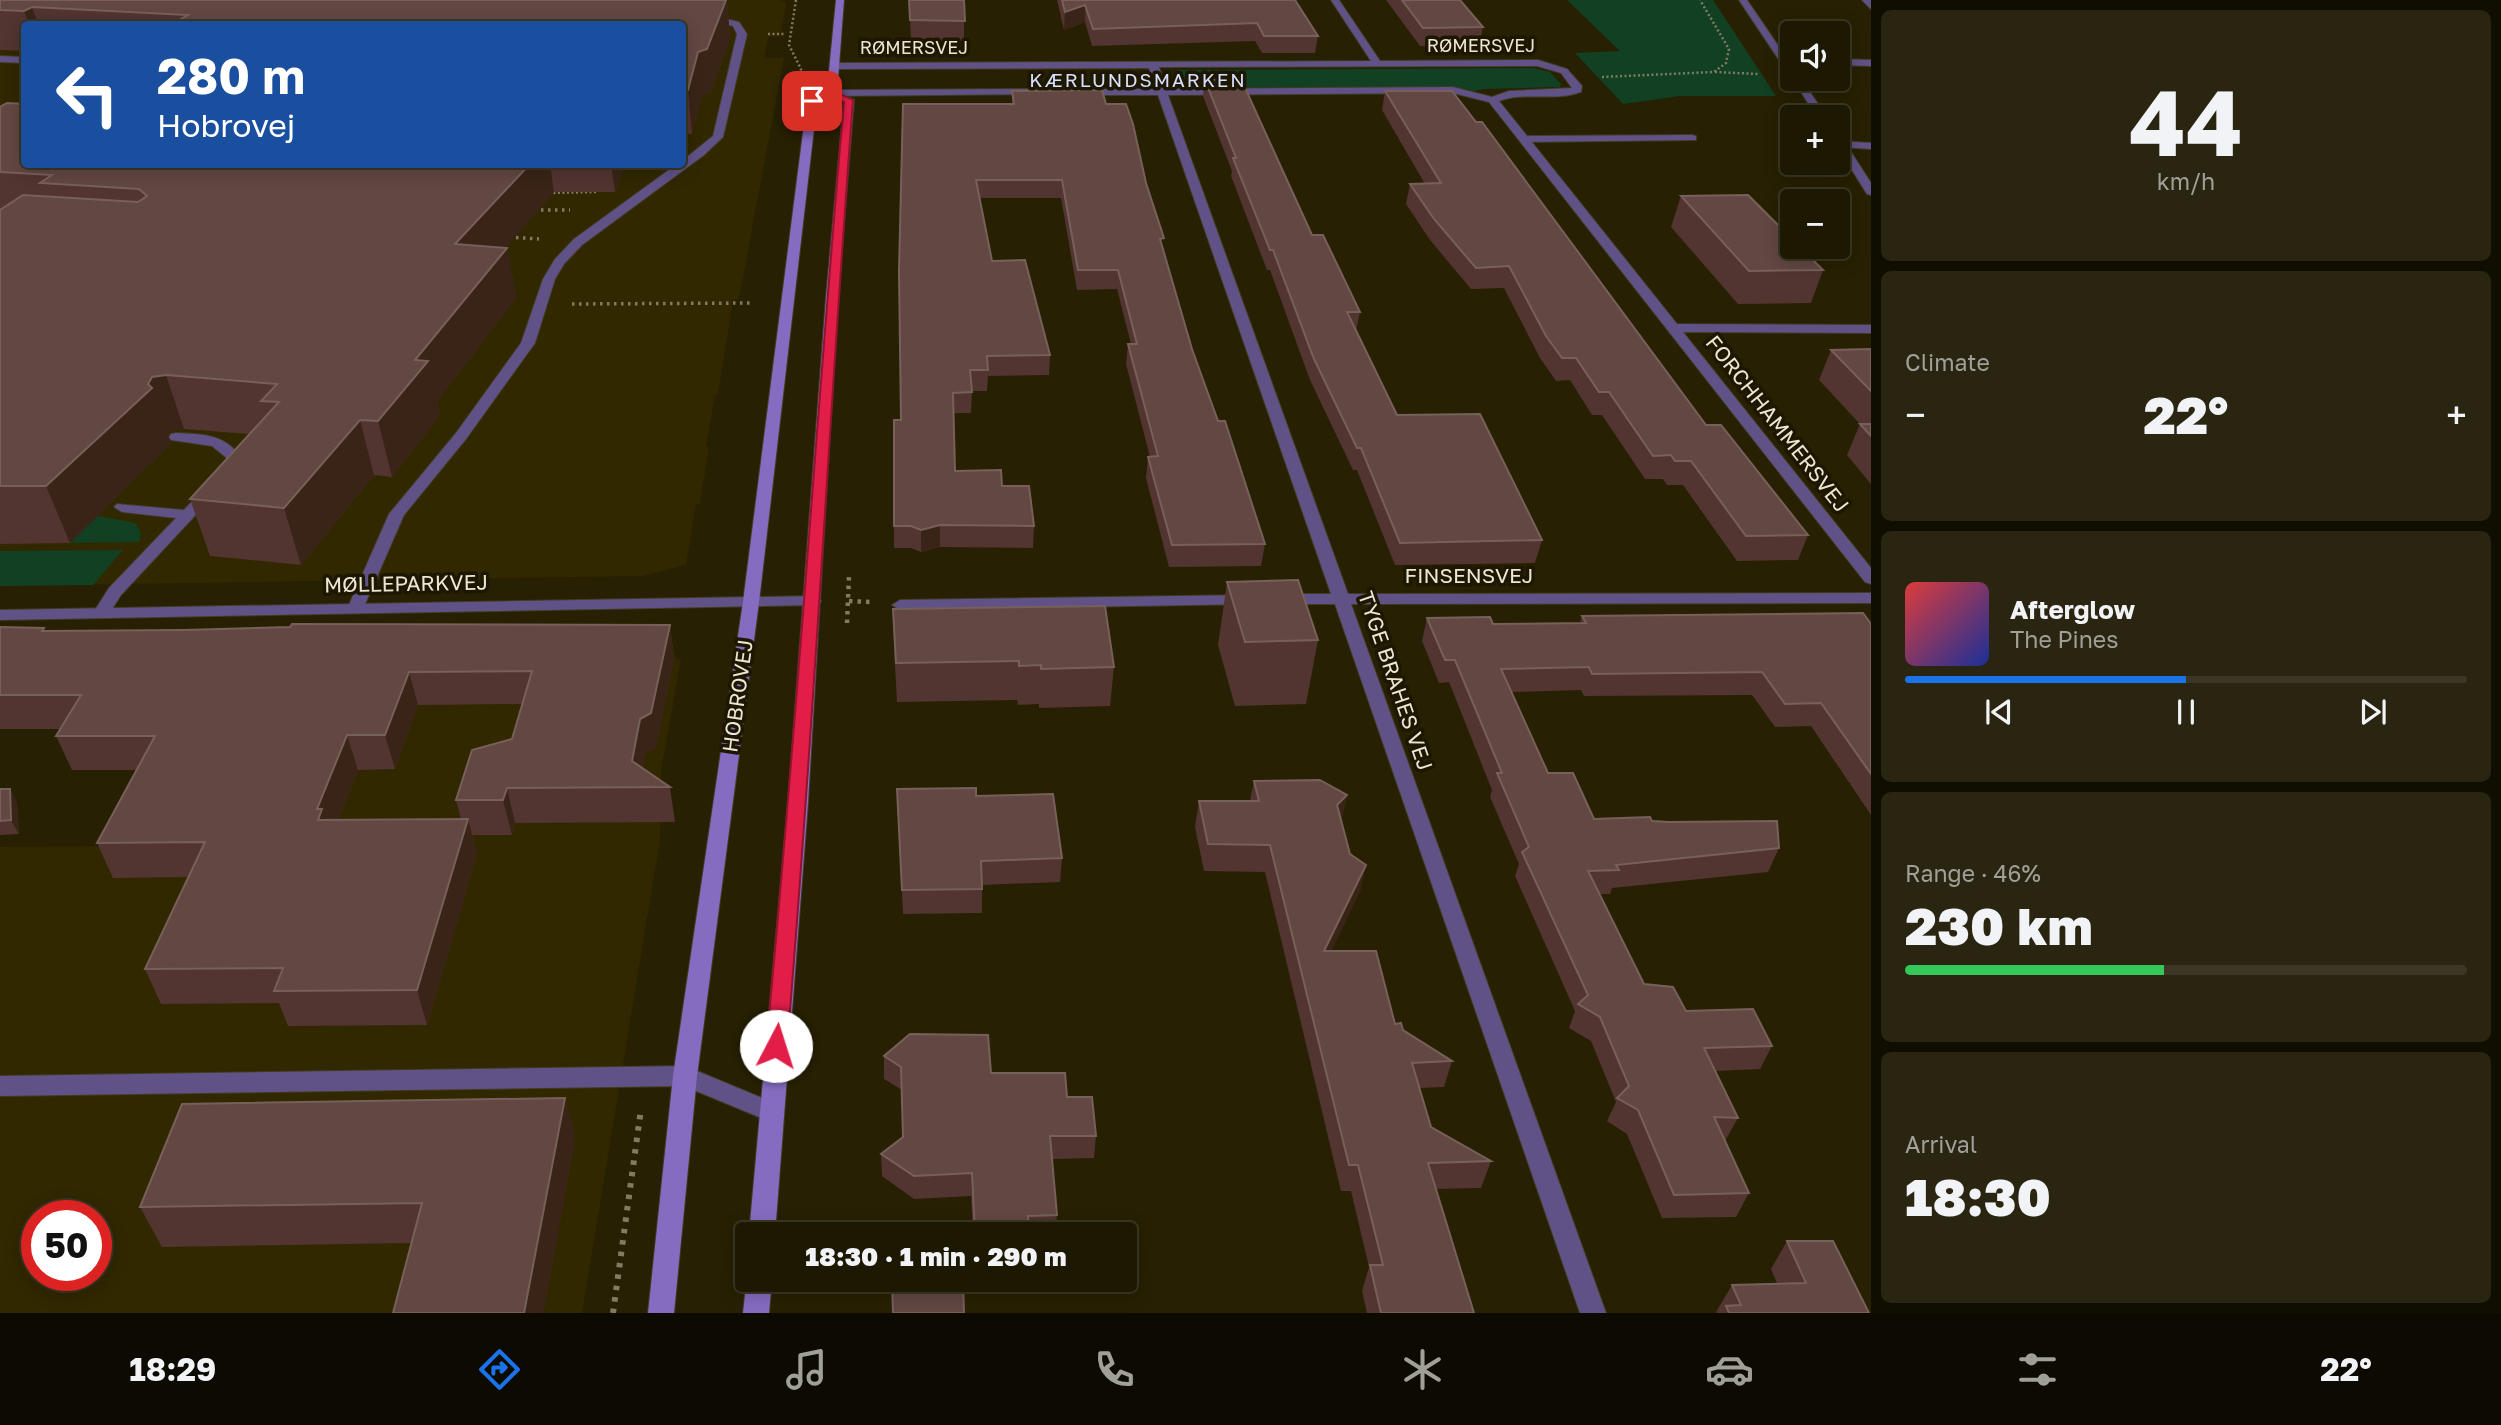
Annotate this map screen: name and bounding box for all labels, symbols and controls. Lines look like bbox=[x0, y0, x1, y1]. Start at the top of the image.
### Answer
map controls bbox=[1780, 21, 1850, 259]
button: sound bbox=[1780, 21, 1850, 91]
street label: RØMERSVEJ bbox=[1427, 34, 1535, 56]
street label: RØMERSVEJ bbox=[860, 36, 968, 58]
text: 280 m bbox=[157, 46, 305, 105]
icon: left bbox=[42, 49, 133, 140]
text: 44 bbox=[2129, 67, 2243, 176]
district label: KÆRLUNDSMARKEN bbox=[1029, 68, 1247, 91]
pin bbox=[782, 71, 842, 131]
icon: arrive bbox=[793, 82, 831, 120]
button: + bbox=[1780, 105, 1850, 175]
text: Hobrovej bbox=[157, 106, 295, 144]
text: km/h bbox=[2157, 167, 2215, 195]
button: − bbox=[1780, 189, 1850, 259]
street label: FORCHHAMMERSVEJ bbox=[1701, 330, 1855, 517]
text: Climate bbox=[1905, 348, 1990, 376]
text: 22° bbox=[2144, 383, 2228, 445]
text: − bbox=[1905, 392, 1926, 437]
text: + bbox=[2446, 392, 2467, 437]
street label: FINSENSVEJ bbox=[1405, 562, 1533, 588]
street label: MØLLEPARKVEJ bbox=[324, 569, 488, 597]
street label: TYGE BRAHES VEJ bbox=[1353, 588, 1439, 774]
text: Afterglow bbox=[2010, 594, 2135, 625]
text: The Pines bbox=[2010, 625, 2118, 653]
street label: HOBROVEJ bbox=[716, 638, 758, 754]
icon: previous bbox=[1980, 693, 2018, 731]
icon: pause bbox=[2167, 693, 2205, 731]
icon: next bbox=[2354, 693, 2392, 731]
text: Range · 46% bbox=[1905, 859, 2041, 887]
text: 230 km bbox=[1905, 894, 2093, 956]
position arrow bbox=[739, 1009, 813, 1083]
text: Arrival bbox=[1905, 1130, 1977, 1158]
text: 18:30 bbox=[1905, 1165, 2051, 1227]
speed limit sign: 50 bbox=[21, 1200, 112, 1291]
text: 18:30 · 1 min · 290 m bbox=[805, 1241, 1067, 1272]
icon: directions bbox=[475, 1345, 524, 1394]
icon: music bbox=[782, 1345, 831, 1394]
icon: phone bbox=[1090, 1345, 1139, 1394]
icon: climate bbox=[1398, 1345, 1447, 1394]
icon: car bbox=[1705, 1345, 1754, 1394]
icon: filters bbox=[2013, 1345, 2062, 1394]
text: 18:29 bbox=[129, 1350, 216, 1388]
text: 22° bbox=[2320, 1350, 2372, 1388]

